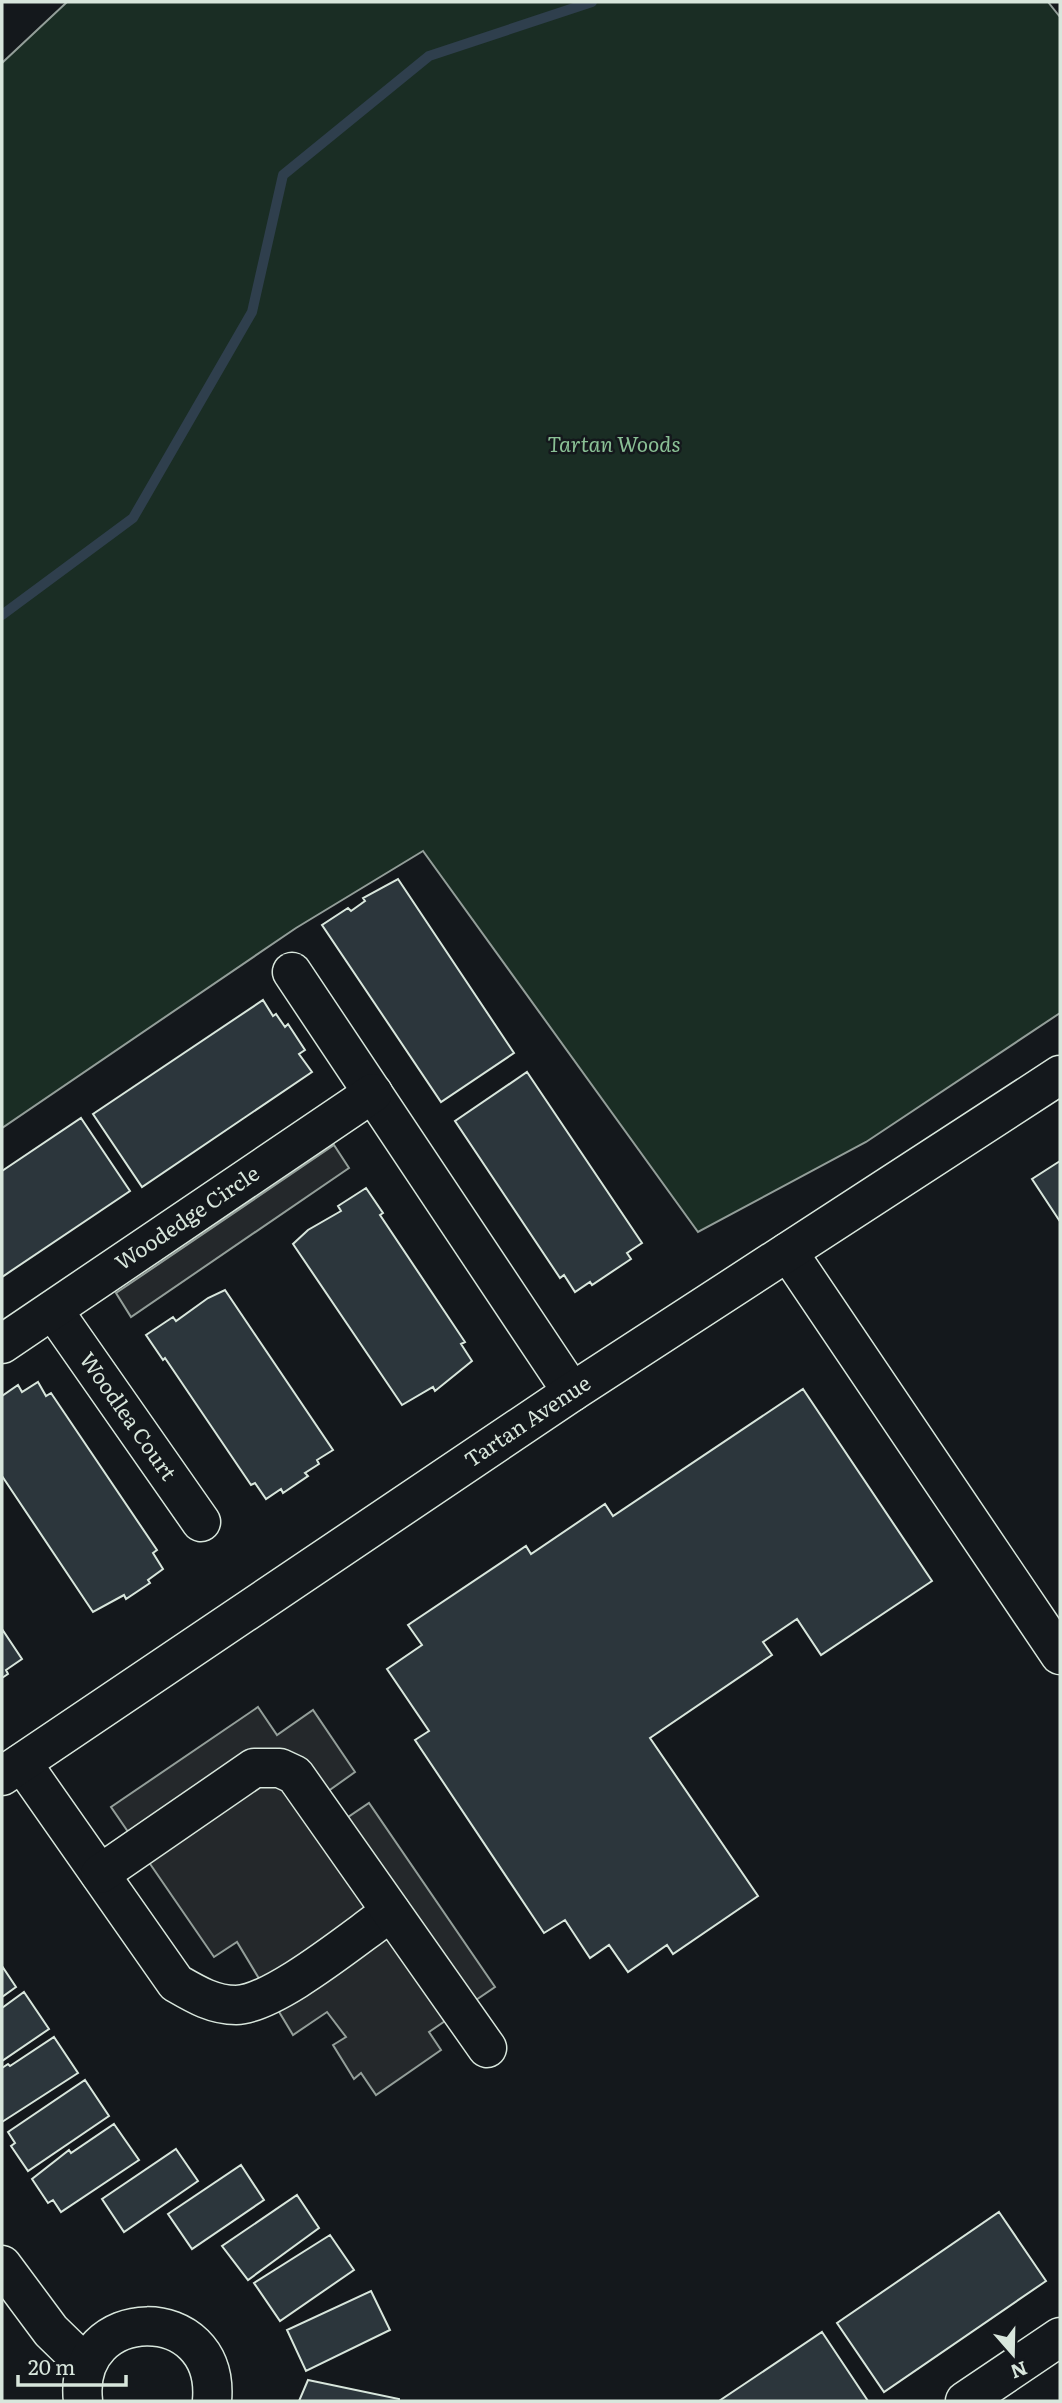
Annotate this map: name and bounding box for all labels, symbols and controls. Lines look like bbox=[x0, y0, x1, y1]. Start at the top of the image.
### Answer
park label: Tartan Woods bbox=[547, 427, 681, 458]
street label: Woodedge Circle bbox=[108, 1156, 264, 1276]
street label: Woodlea Court bbox=[74, 1345, 186, 1486]
street label: Tartan Avenue bbox=[457, 1366, 596, 1473]
north arrow bbox=[978, 2319, 1048, 2389]
scale bar bbox=[18, 2344, 126, 2388]
text: 20 m bbox=[28, 2350, 75, 2381]
text: N bbox=[1007, 2355, 1031, 2387]

